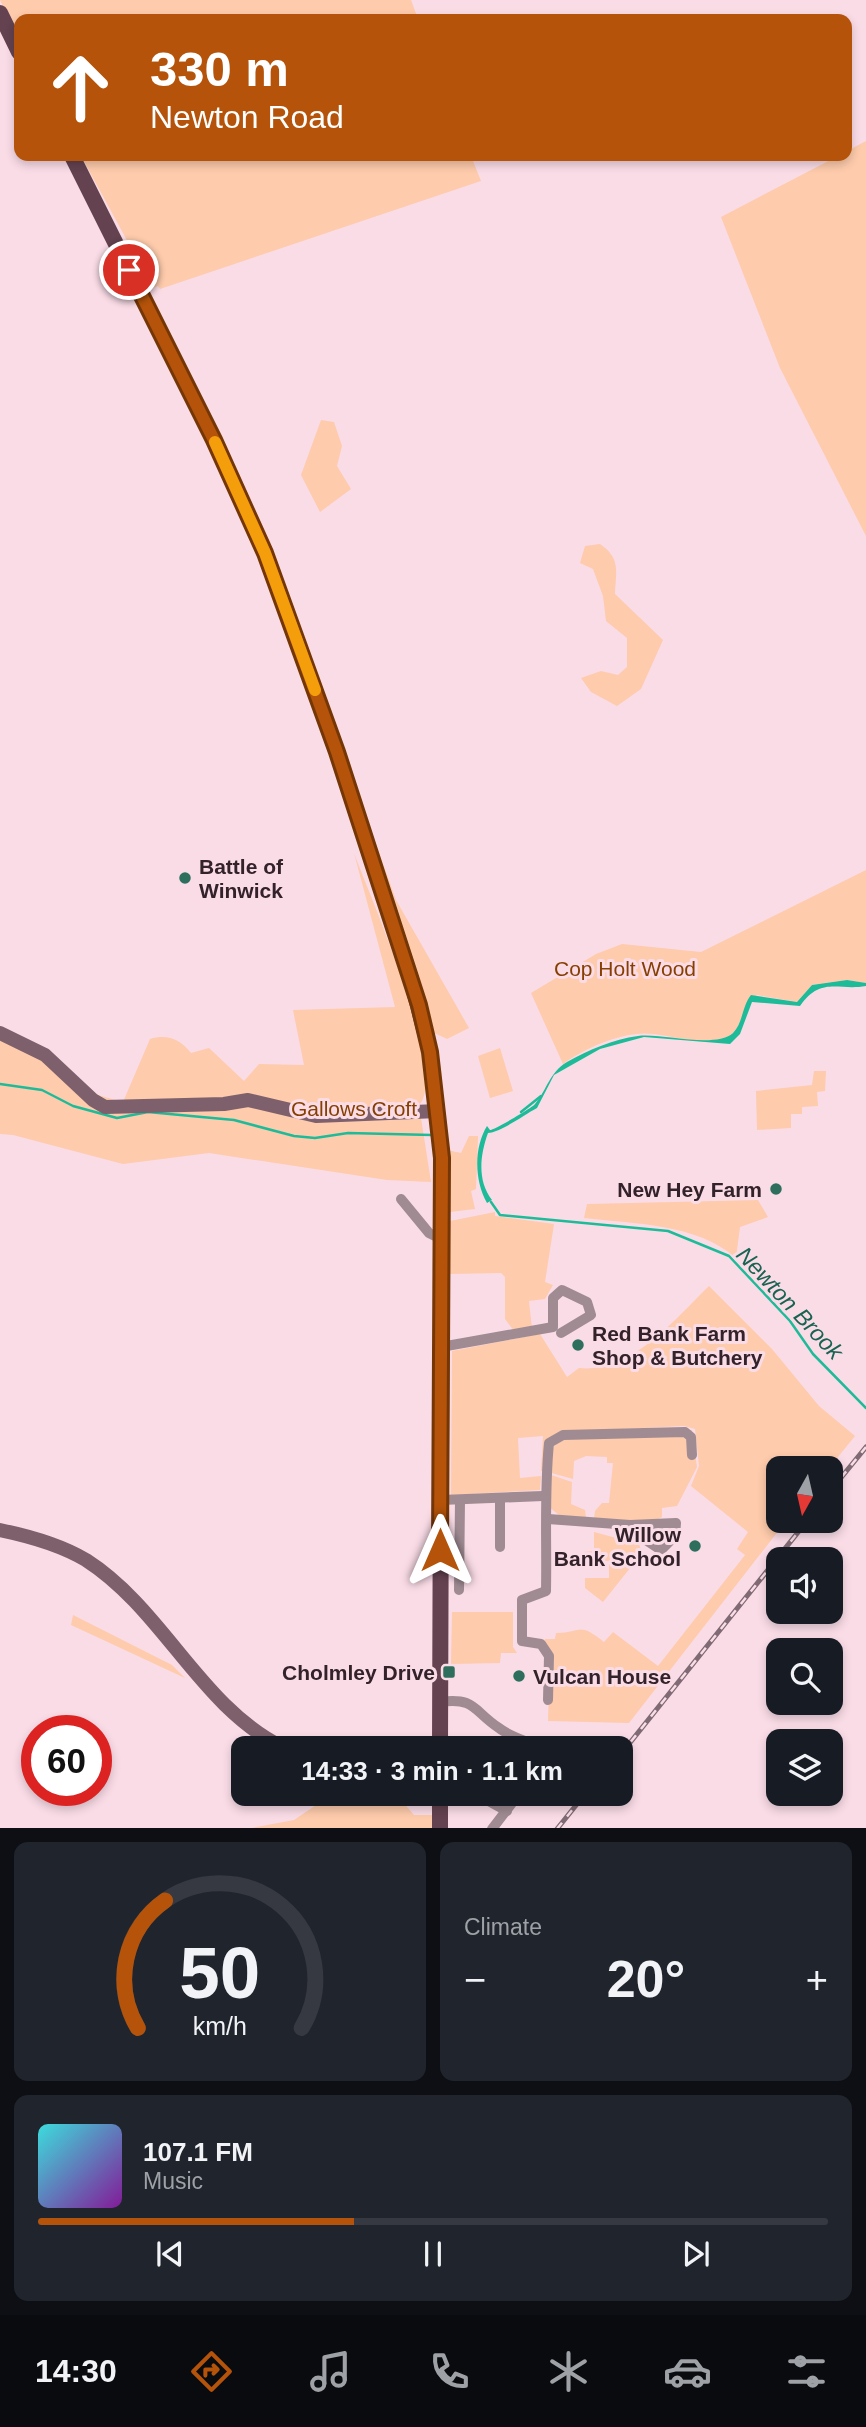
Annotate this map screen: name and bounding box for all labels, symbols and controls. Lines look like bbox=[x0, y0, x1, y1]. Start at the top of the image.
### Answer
icon: ahead bbox=[35, 42, 126, 133]
text: 330 m bbox=[150, 42, 289, 96]
text: Newton Road bbox=[150, 99, 344, 135]
pin bbox=[99, 240, 159, 300]
icon: arrive bbox=[110, 251, 148, 289]
place label: Battle of Winwick bbox=[199, 855, 284, 902]
marker: Battle of Winwick bbox=[177, 870, 193, 886]
park label: Cop Holt Wood bbox=[554, 957, 696, 980]
park label: Gallows Croft bbox=[291, 1097, 417, 1120]
place label: New Hey Farm bbox=[617, 1178, 762, 1201]
marker: New Hey Farm bbox=[768, 1181, 784, 1197]
water label: Newton Brook bbox=[731, 1241, 850, 1366]
place label: Red Bank Farm Shop & Butchery bbox=[592, 1322, 763, 1369]
marker: Red Bank Farm Shop & Butchery bbox=[570, 1337, 586, 1353]
north arrow bbox=[766, 1456, 844, 1533]
map controls bbox=[766, 1456, 843, 1806]
position arrow bbox=[403, 1513, 477, 1587]
place label: Willow Bank School bbox=[554, 1523, 682, 1570]
marker: Willow Bank School bbox=[687, 1538, 703, 1554]
button: sound bbox=[766, 1547, 843, 1624]
button: search bbox=[766, 1638, 843, 1715]
place label: Cholmley Drive bbox=[282, 1661, 435, 1684]
marker: Cholmley Drive bbox=[441, 1664, 457, 1680]
place label: Vulcan House bbox=[533, 1665, 671, 1688]
marker: Vulcan House bbox=[511, 1668, 527, 1684]
speed limit sign: 60 bbox=[21, 1715, 112, 1806]
button: layers bbox=[766, 1729, 843, 1806]
text: 14:33 · 3 min · 1.1 km bbox=[301, 1756, 563, 1786]
text: Climate bbox=[464, 1914, 542, 1940]
text: 50 bbox=[180, 1932, 260, 2013]
text: 20° bbox=[607, 1950, 685, 2008]
text: − bbox=[464, 1959, 486, 2001]
text: + bbox=[806, 1959, 828, 2001]
text: km/h bbox=[193, 2011, 247, 2039]
text: 107.1 FM bbox=[143, 2137, 253, 2167]
text: Music bbox=[143, 2168, 203, 2194]
icon: previous bbox=[151, 2235, 189, 2273]
icon: pause bbox=[414, 2235, 452, 2273]
icon: next bbox=[677, 2235, 715, 2273]
icon: directions bbox=[187, 2347, 236, 2396]
icon: music bbox=[306, 2347, 355, 2396]
icon: phone bbox=[425, 2347, 474, 2396]
icon: climate bbox=[544, 2347, 593, 2396]
icon: car bbox=[663, 2347, 712, 2396]
icon: filters bbox=[782, 2347, 831, 2396]
text: 14:30 bbox=[35, 2353, 117, 2389]

